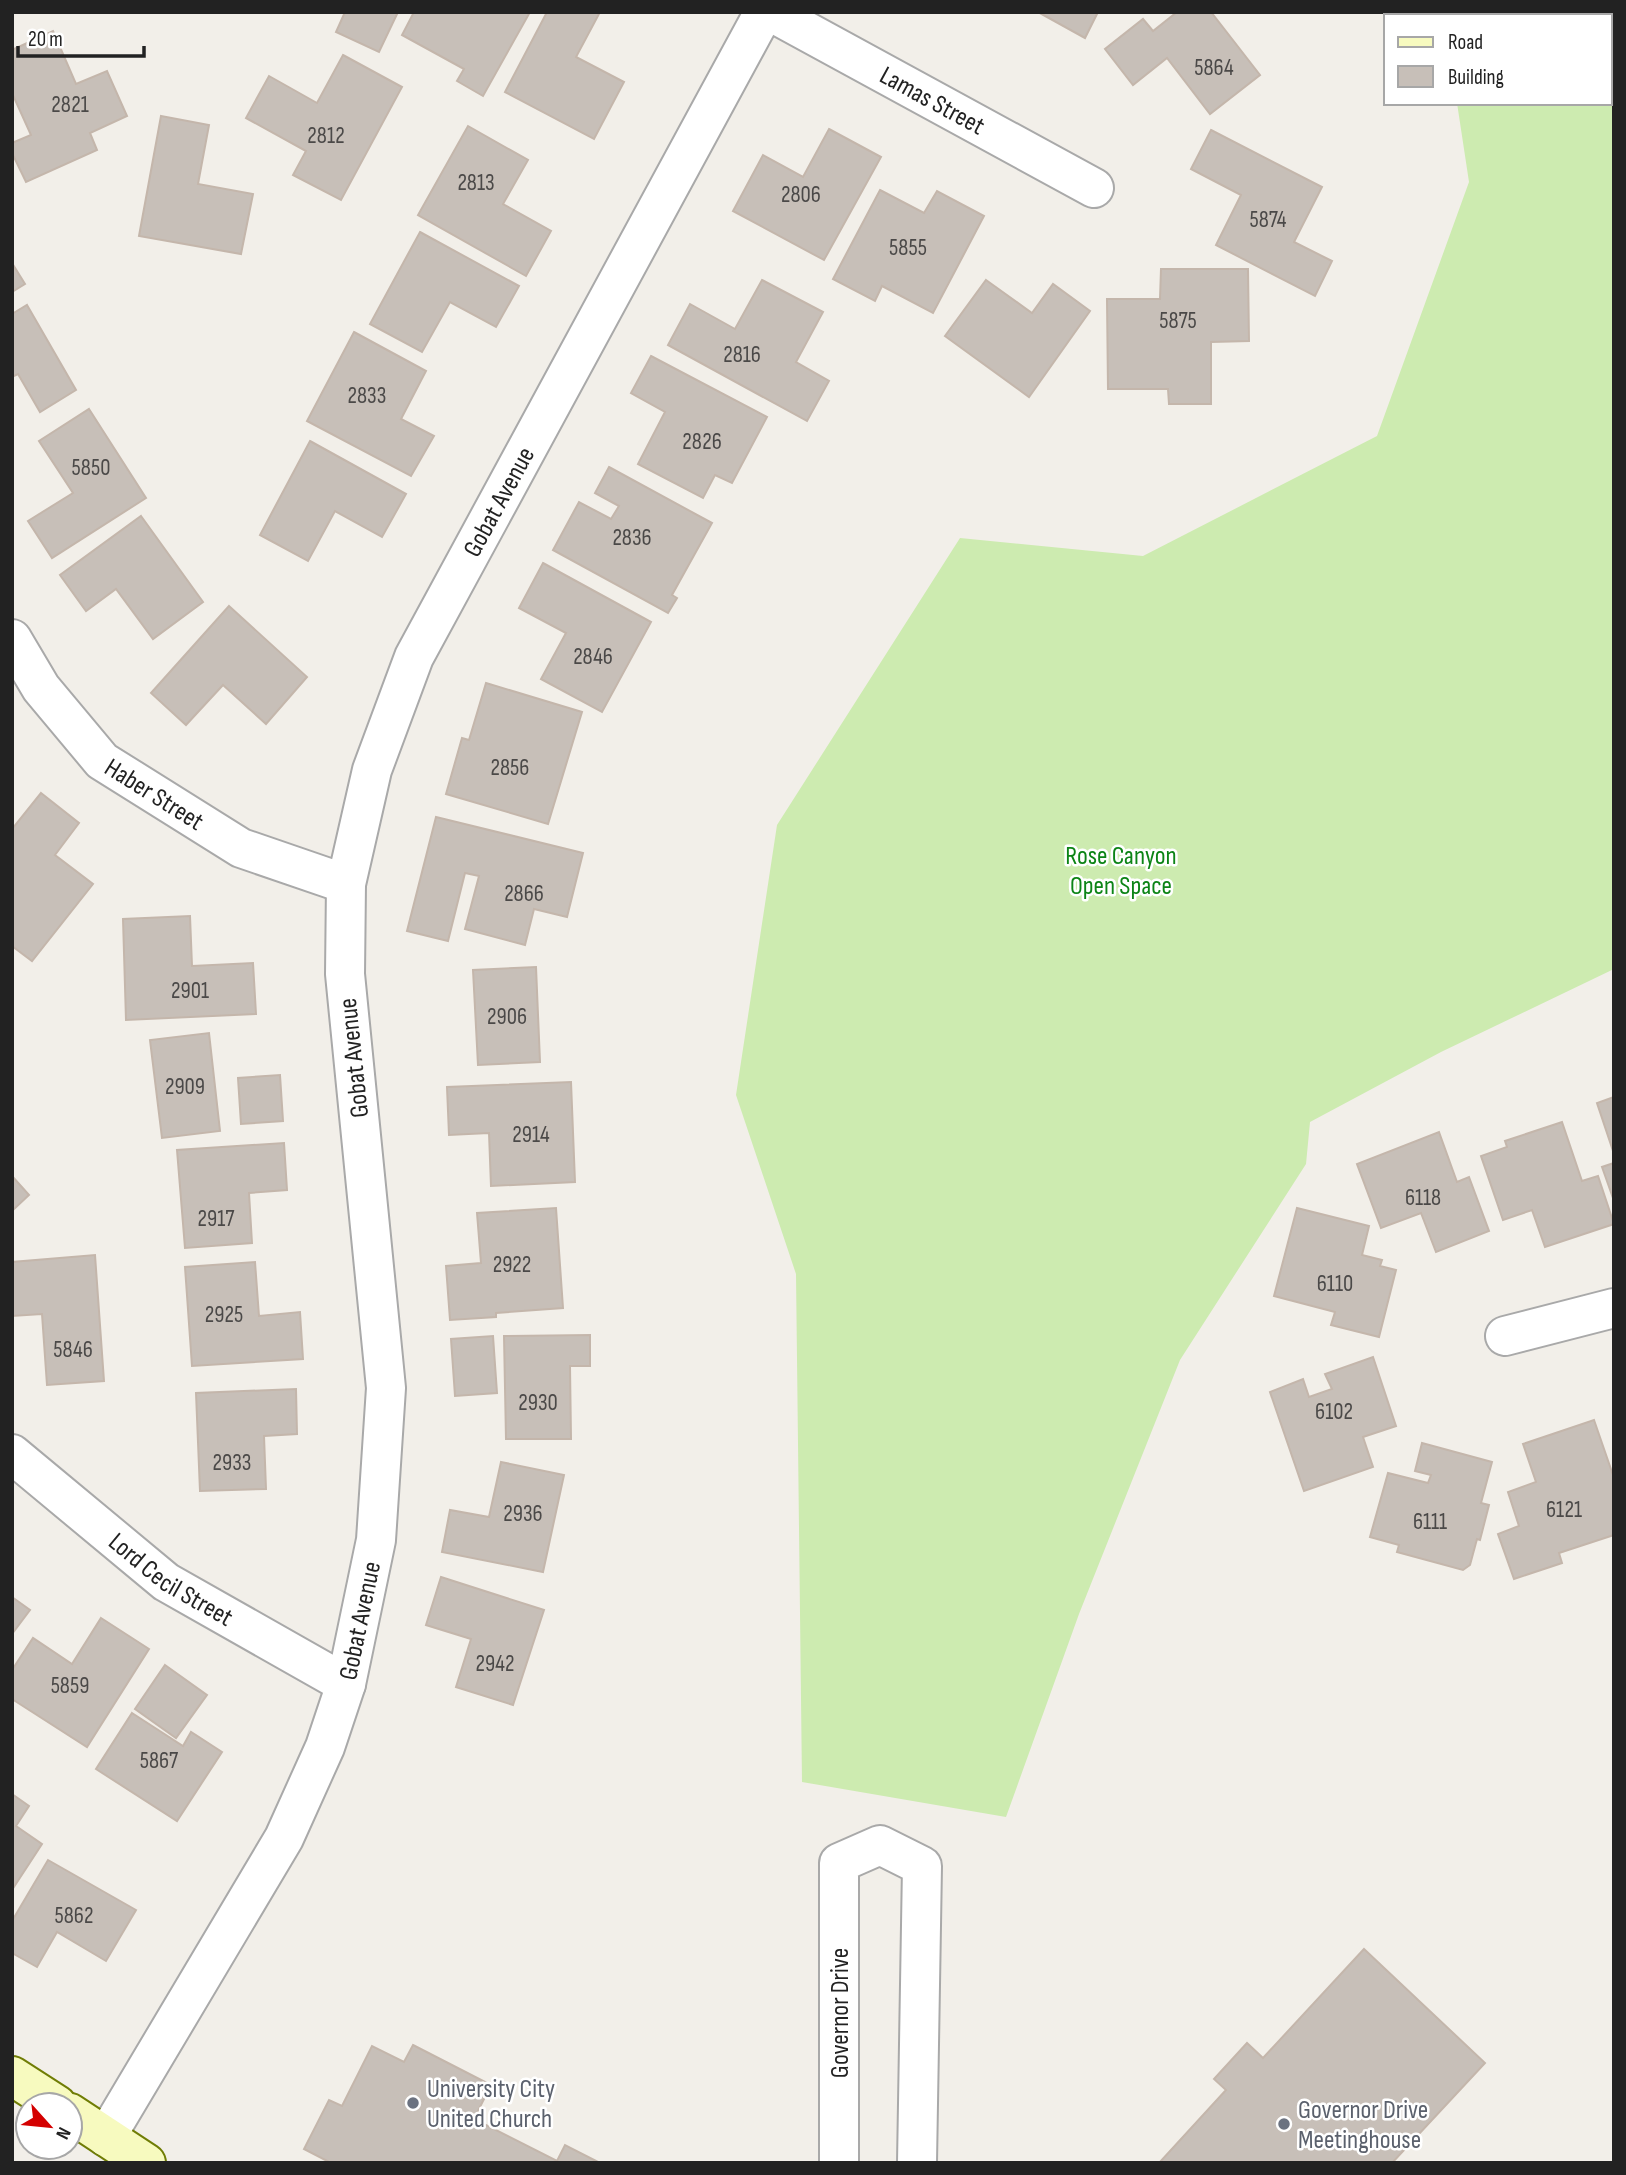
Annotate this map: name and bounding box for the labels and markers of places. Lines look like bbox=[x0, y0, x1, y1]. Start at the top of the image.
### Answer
place label: University City United Church bbox=[427, 2074, 555, 2135]
marker: University City United Church bbox=[405, 2095, 421, 2111]
place label: Governor Drive Meetinghouse bbox=[1298, 2095, 1428, 2156]
marker: Governor Drive Meetinghouse bbox=[1276, 2116, 1292, 2132]

